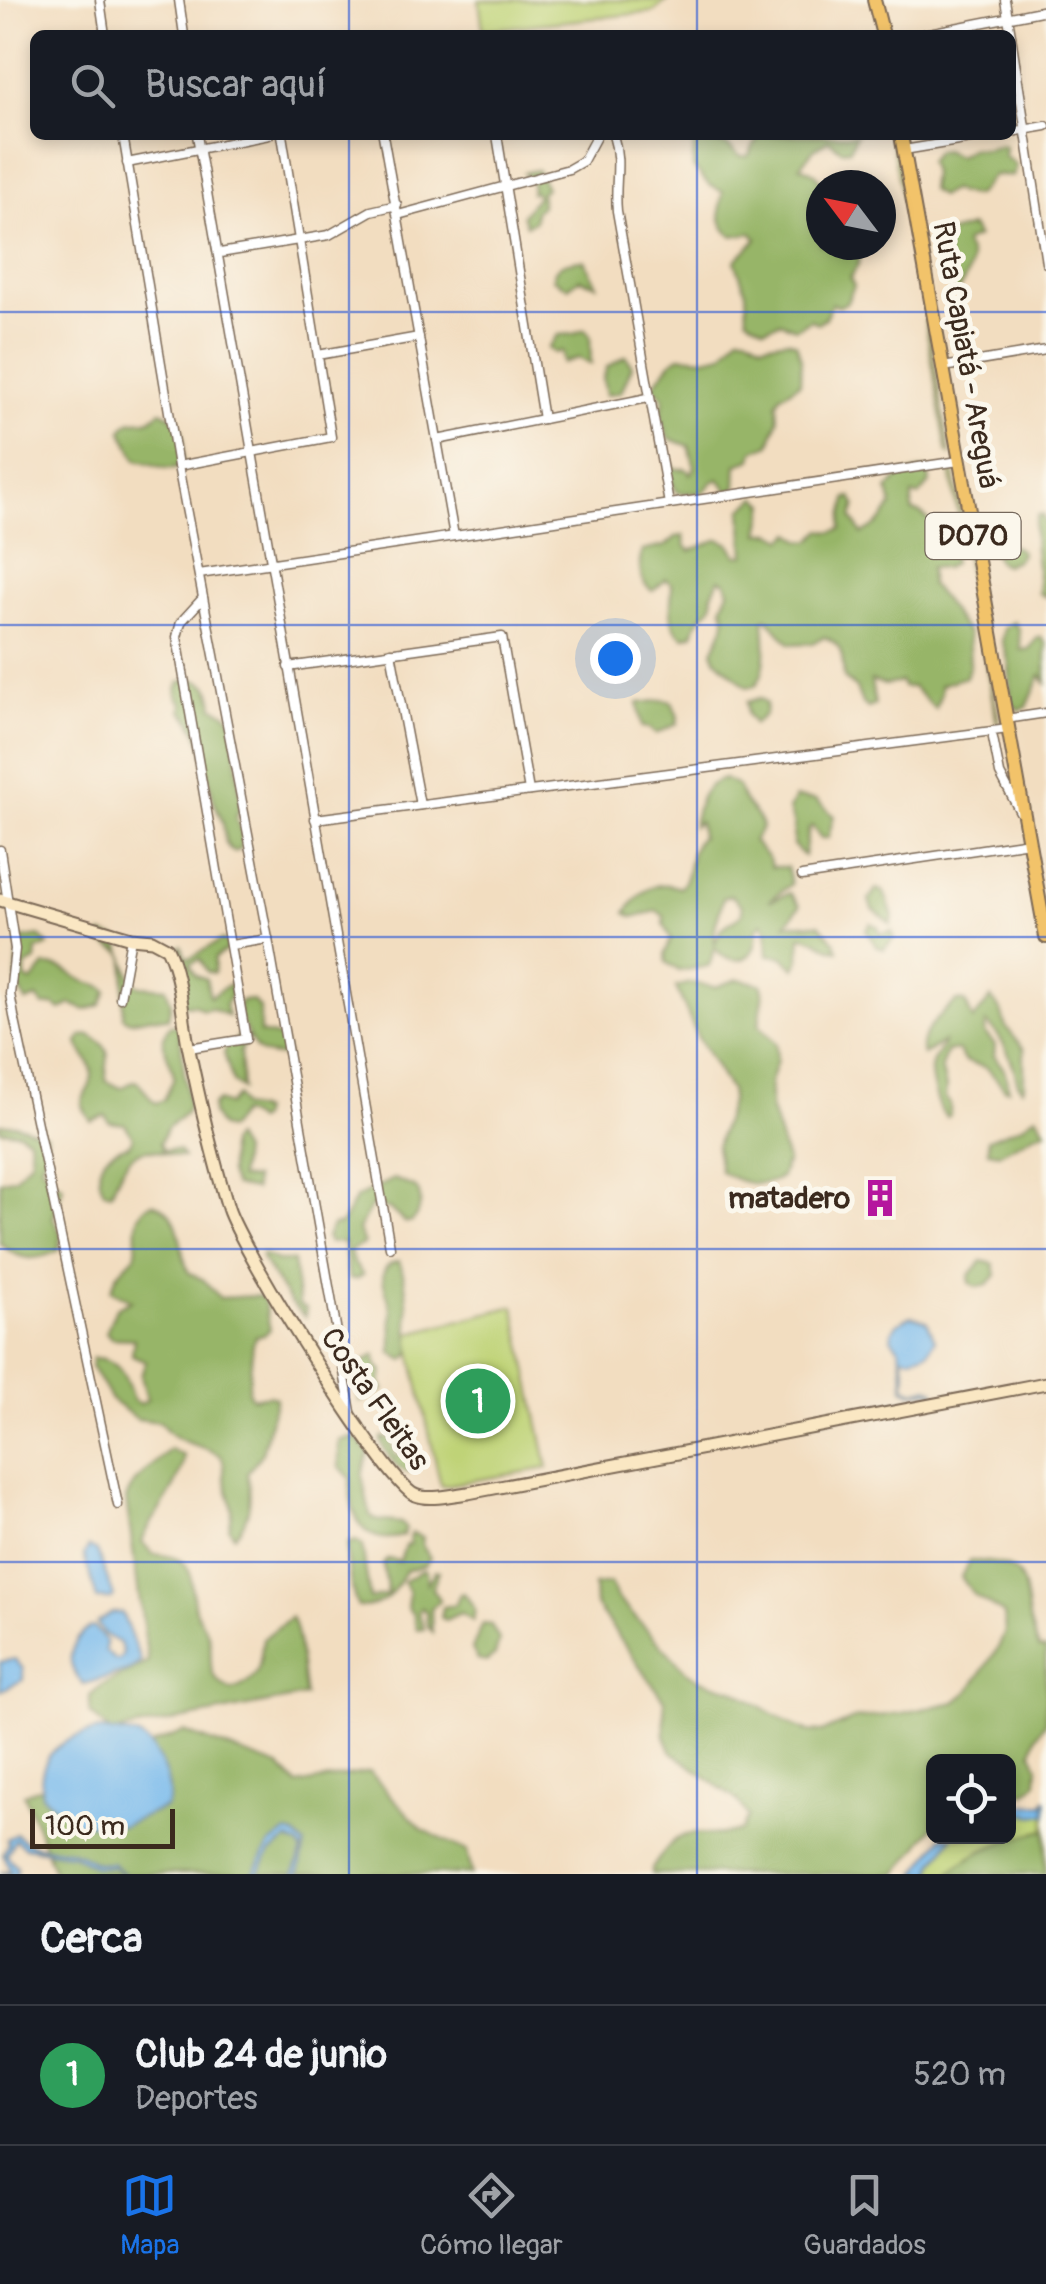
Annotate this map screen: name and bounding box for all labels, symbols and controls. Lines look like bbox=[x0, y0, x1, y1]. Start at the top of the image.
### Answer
search box bbox=[30, 30, 1016, 140]
icon: search bbox=[65, 58, 120, 113]
text: Buscar aquí bbox=[145, 61, 327, 109]
north arrow bbox=[806, 170, 896, 260]
street label: Ruta Capiatá - Areguá bbox=[924, 219, 1008, 491]
road number: D070 bbox=[926, 513, 1020, 559]
your location bbox=[590, 633, 641, 684]
building icon: matadero bbox=[859, 1177, 901, 1219]
place label: matadero bbox=[728, 1180, 850, 1217]
street label: Costa Fleitas bbox=[312, 1321, 438, 1477]
pin: 1 bbox=[446, 1364, 510, 1438]
map controls bbox=[926, 1754, 1016, 1844]
button: locate bbox=[926, 1754, 1016, 1844]
scale bar bbox=[30, 1804, 175, 1848]
text: 100 m bbox=[45, 1809, 125, 1844]
text: Cerca bbox=[40, 1913, 142, 1965]
text: Club 24 de junio bbox=[135, 2031, 387, 2079]
text: 1 bbox=[66, 2055, 79, 2095]
text: 520 m bbox=[914, 2055, 1006, 2095]
text: Deportes bbox=[135, 2079, 258, 2119]
tab: Mapa bbox=[120, 2168, 180, 2263]
tab: Cómo llegar bbox=[420, 2168, 563, 2263]
tab: Guardados bbox=[803, 2168, 926, 2263]

